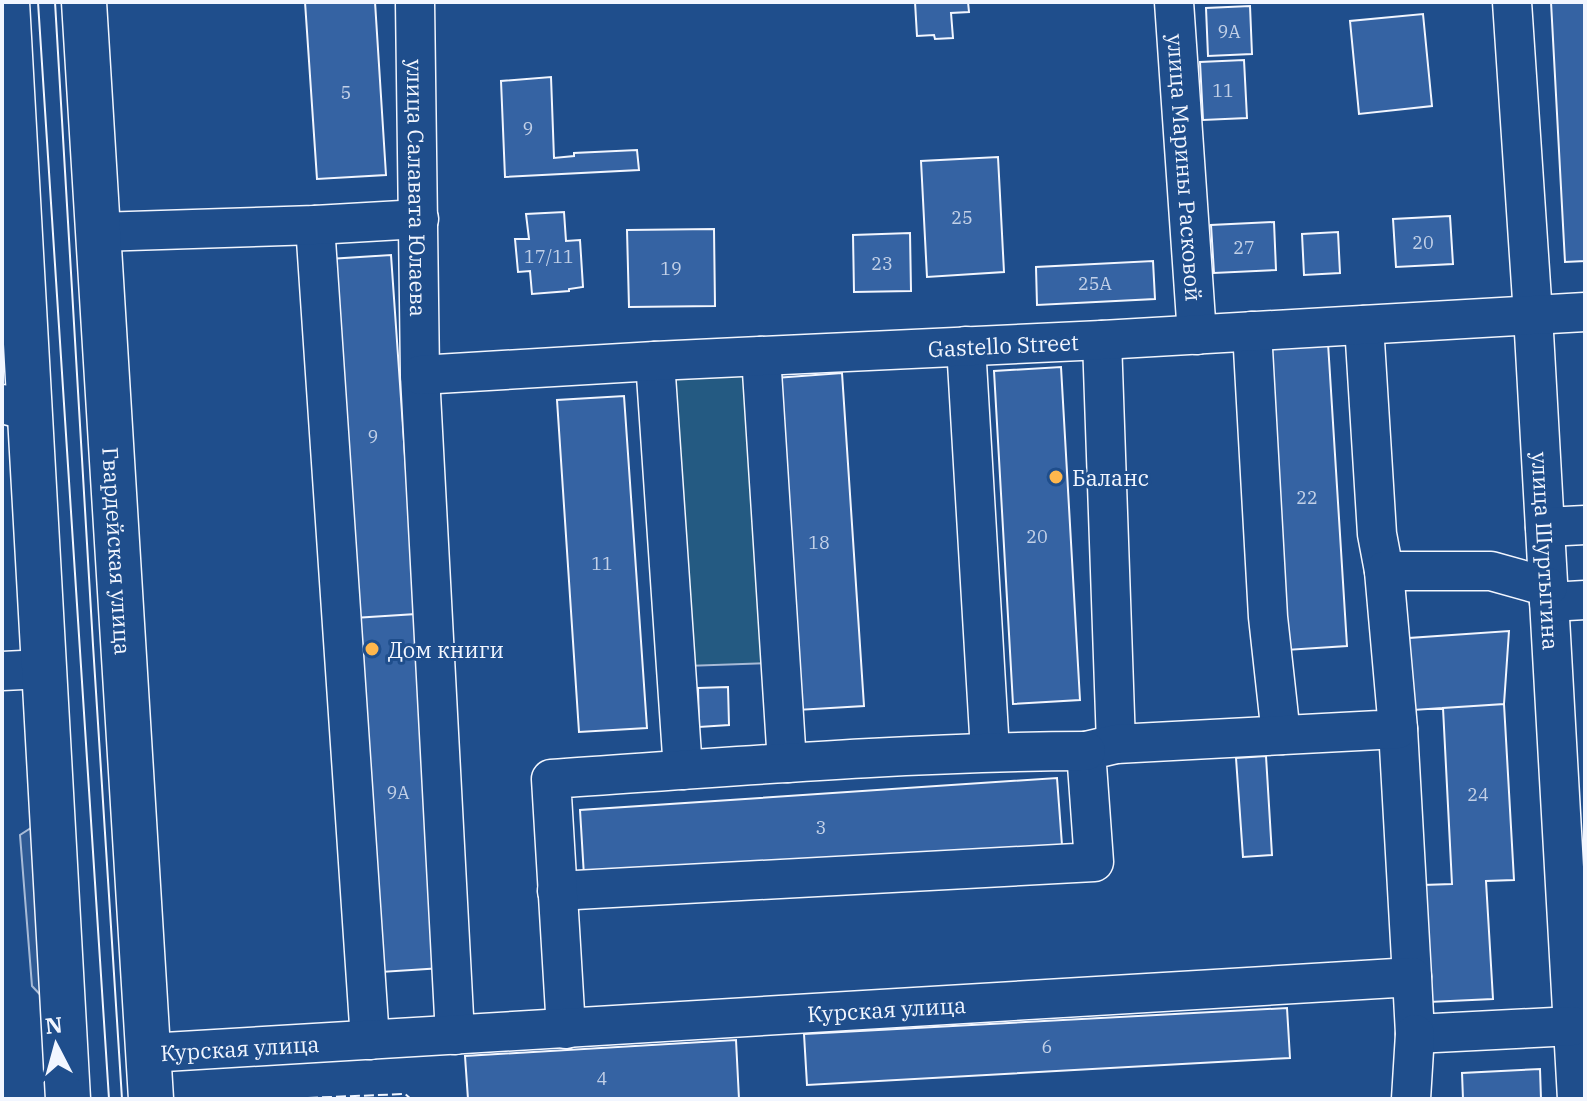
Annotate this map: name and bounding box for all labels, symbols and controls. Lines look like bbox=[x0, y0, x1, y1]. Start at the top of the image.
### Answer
house number: 9А bbox=[1217, 20, 1241, 43]
street label: улица Марины Расковой bbox=[1162, 33, 1209, 302]
street label: улица Салавата Юлаева bbox=[401, 59, 434, 317]
house number: 11 bbox=[1212, 79, 1234, 102]
house number: 5 bbox=[341, 81, 351, 104]
house number: 9 bbox=[523, 117, 533, 140]
house number: 25 bbox=[951, 206, 973, 229]
house number: 20 bbox=[1412, 231, 1434, 254]
house number: 27 bbox=[1233, 236, 1255, 259]
house number: 17/11 bbox=[524, 245, 574, 268]
house number: 23 bbox=[871, 252, 893, 275]
house number: 19 bbox=[660, 257, 682, 280]
house number: 25А bbox=[1078, 272, 1113, 295]
street label: Gastello Street bbox=[927, 327, 1079, 363]
house number: 9 bbox=[368, 425, 378, 448]
street label: Гвардейская улица bbox=[97, 446, 138, 656]
street label: улица Шуртыгина bbox=[1526, 451, 1566, 651]
place label: Баланс bbox=[1072, 463, 1149, 492]
marker: Баланс bbox=[1047, 468, 1065, 486]
house number: 22 bbox=[1296, 486, 1318, 509]
house number: 20 bbox=[1026, 525, 1048, 548]
house number: 18 bbox=[808, 531, 830, 554]
house number: 11 bbox=[591, 552, 613, 575]
place label: Дом книги bbox=[388, 635, 504, 664]
marker: Дом книги bbox=[363, 640, 381, 658]
house number: 9А bbox=[386, 781, 410, 804]
house number: 24 bbox=[1467, 783, 1489, 806]
house number: 3 bbox=[816, 816, 826, 839]
street label: Курская улица bbox=[806, 989, 967, 1028]
north arrow bbox=[16, 1005, 96, 1085]
text: N bbox=[44, 1009, 64, 1040]
street label: Курская улица bbox=[160, 1028, 320, 1067]
house number: 6 bbox=[1042, 1035, 1052, 1058]
house number: 4 bbox=[597, 1067, 607, 1090]

